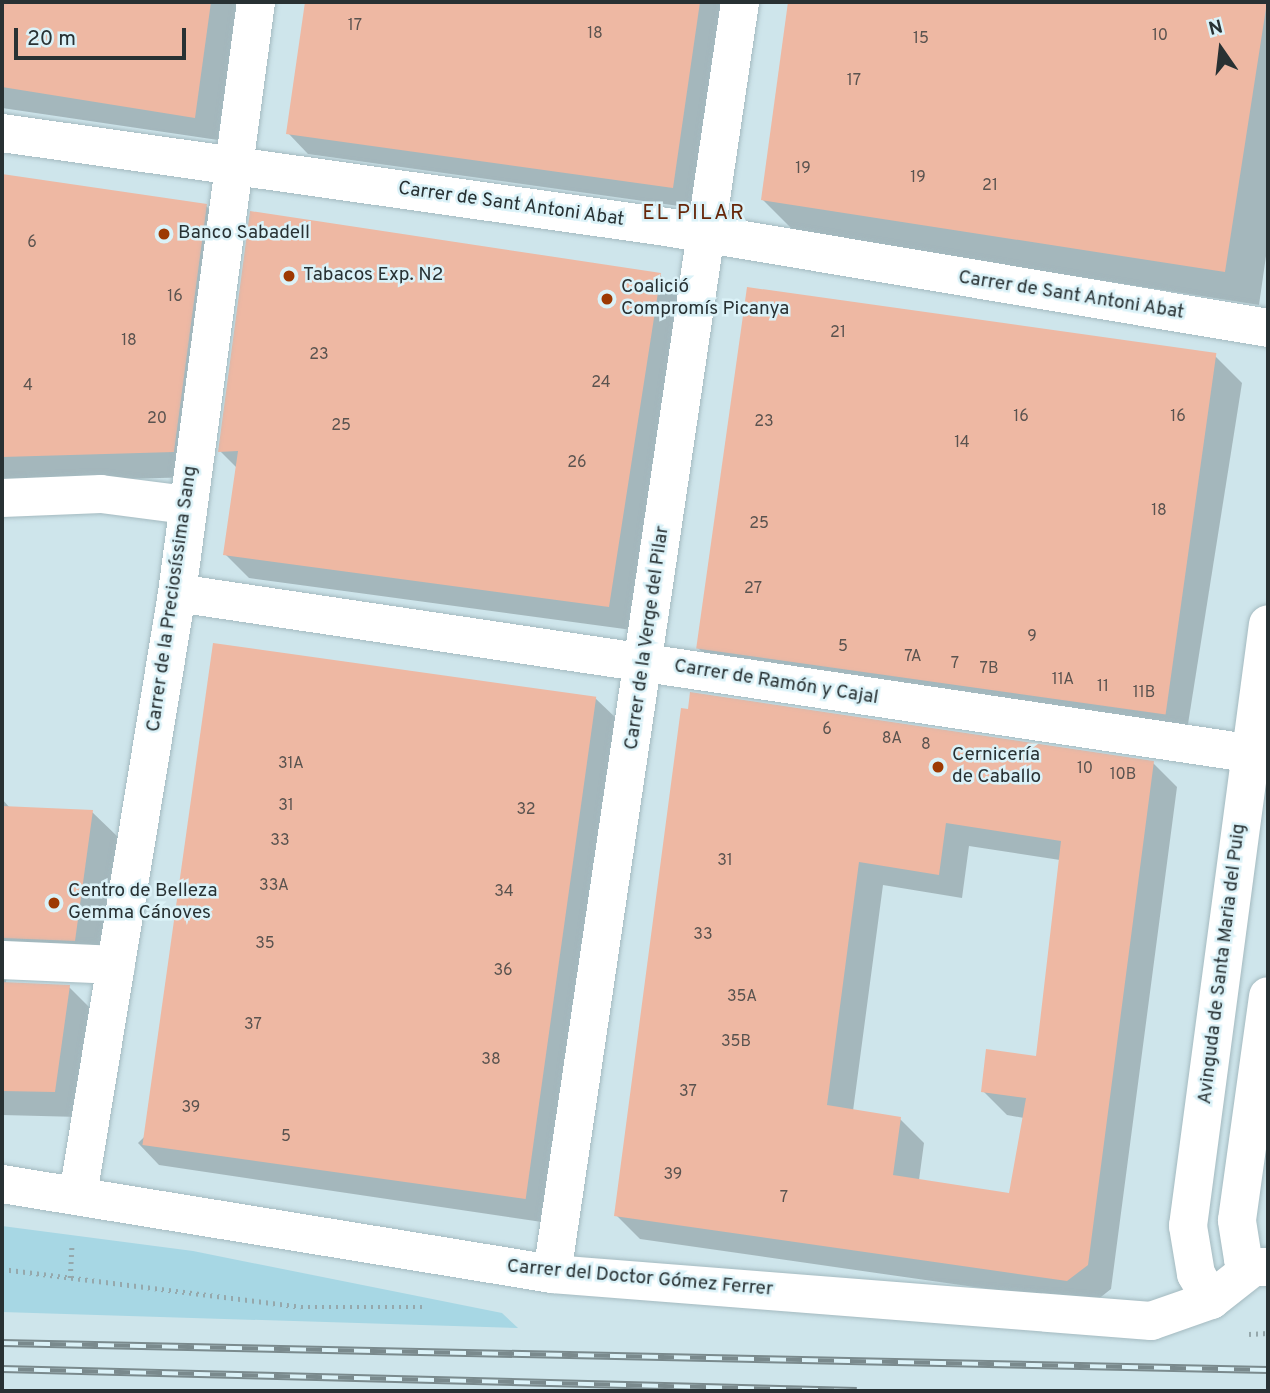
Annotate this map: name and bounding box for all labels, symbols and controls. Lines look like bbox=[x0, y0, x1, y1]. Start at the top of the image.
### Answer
scale bar bbox=[18, 14, 189, 58]
north arrow bbox=[1186, 14, 1256, 84]
text: N bbox=[1206, 15, 1225, 42]
house number: 17 bbox=[348, 16, 362, 36]
house number: 18 bbox=[587, 24, 603, 44]
text: 20 m bbox=[27, 26, 76, 53]
house number: 10 bbox=[1152, 26, 1168, 46]
house number: 15 bbox=[913, 29, 929, 49]
house number: 17 bbox=[847, 71, 861, 91]
house number: 19 bbox=[795, 159, 811, 179]
house number: 19 bbox=[910, 168, 926, 188]
house number: 21 bbox=[982, 176, 998, 196]
street label: Carrer de Sant Antoni Abat bbox=[396, 178, 626, 232]
district label: EL PILAR bbox=[643, 201, 745, 227]
place label: Banco Sabadell bbox=[178, 223, 310, 245]
marker: Banco Sabadell bbox=[156, 226, 172, 242]
house number: 6 bbox=[27, 233, 37, 253]
place label: Tabacos Exp. N2 bbox=[303, 265, 443, 287]
street label: Carrer de Sant Antoni Abat bbox=[956, 267, 1186, 325]
marker: Tabacos Exp. N2 bbox=[281, 268, 297, 284]
place label: Coalició Compromís Picanya bbox=[621, 277, 789, 321]
house number: 16 bbox=[167, 287, 183, 307]
marker: Coalició Compromís Picanya bbox=[599, 291, 615, 307]
house number: 21 bbox=[830, 323, 846, 343]
house number: 18 bbox=[121, 331, 137, 351]
house number: 23 bbox=[309, 345, 329, 365]
house number: 24 bbox=[591, 373, 611, 393]
house number: 4 bbox=[23, 376, 33, 396]
house number: 16 bbox=[1013, 407, 1029, 427]
house number: 16 bbox=[1170, 407, 1186, 427]
house number: 20 bbox=[147, 409, 167, 429]
house number: 23 bbox=[754, 412, 774, 432]
house number: 25 bbox=[331, 416, 351, 436]
house number: 14 bbox=[954, 433, 970, 453]
house number: 26 bbox=[567, 453, 587, 473]
street label: Carrer de la Preciosíssima Sang bbox=[143, 465, 203, 733]
house number: 18 bbox=[1151, 501, 1167, 521]
house number: 25 bbox=[749, 514, 769, 534]
street label: Carrer de la Verge del Pilar bbox=[621, 524, 675, 752]
house number: 27 bbox=[744, 579, 762, 599]
house number: 9 bbox=[1027, 627, 1037, 647]
house number: 5 bbox=[838, 637, 848, 657]
house number: 7A bbox=[904, 647, 922, 667]
house number: 7 bbox=[951, 654, 959, 674]
street label: Carrer de Ramón y Cajal bbox=[672, 656, 880, 710]
house number: 7B bbox=[980, 659, 998, 679]
house number: 11A bbox=[1052, 670, 1074, 690]
house number: 11 bbox=[1097, 677, 1109, 697]
house number: 11B bbox=[1133, 683, 1155, 703]
house number: 6 bbox=[822, 720, 832, 740]
house number: 8A bbox=[882, 729, 902, 749]
house number: 8 bbox=[921, 735, 931, 755]
place label: Cernicería de Caballo bbox=[952, 745, 1041, 789]
house number: 31A bbox=[278, 754, 304, 774]
marker: Cernicería de Caballo bbox=[930, 759, 946, 775]
house number: 10 bbox=[1077, 759, 1093, 779]
house number: 10B bbox=[1110, 765, 1136, 785]
house number: 31 bbox=[278, 796, 294, 816]
house number: 32 bbox=[516, 800, 536, 820]
street label: Avinguda de Santa Maria del Puig bbox=[1194, 822, 1252, 1106]
house number: 33 bbox=[270, 831, 290, 851]
house number: 31 bbox=[717, 851, 733, 871]
house number: 33A bbox=[259, 876, 289, 896]
place label: Centro de Belleza Gemma Cánoves bbox=[68, 881, 217, 925]
house number: 34 bbox=[494, 882, 514, 902]
marker: Centro de Belleza Gemma Cánoves bbox=[46, 895, 62, 911]
house number: 33 bbox=[693, 925, 713, 945]
house number: 35 bbox=[255, 934, 275, 954]
house number: 36 bbox=[493, 961, 513, 981]
house number: 35A bbox=[727, 987, 757, 1007]
house number: 37 bbox=[244, 1015, 262, 1035]
house number: 35B bbox=[721, 1032, 751, 1052]
house number: 38 bbox=[481, 1050, 501, 1070]
house number: 37 bbox=[679, 1082, 697, 1102]
house number: 39 bbox=[182, 1098, 200, 1118]
house number: 5 bbox=[281, 1127, 291, 1147]
house number: 39 bbox=[664, 1165, 682, 1185]
house number: 7 bbox=[780, 1188, 788, 1208]
street label: Carrer del Doctor Gómez Ferrer bbox=[506, 1256, 774, 1302]

